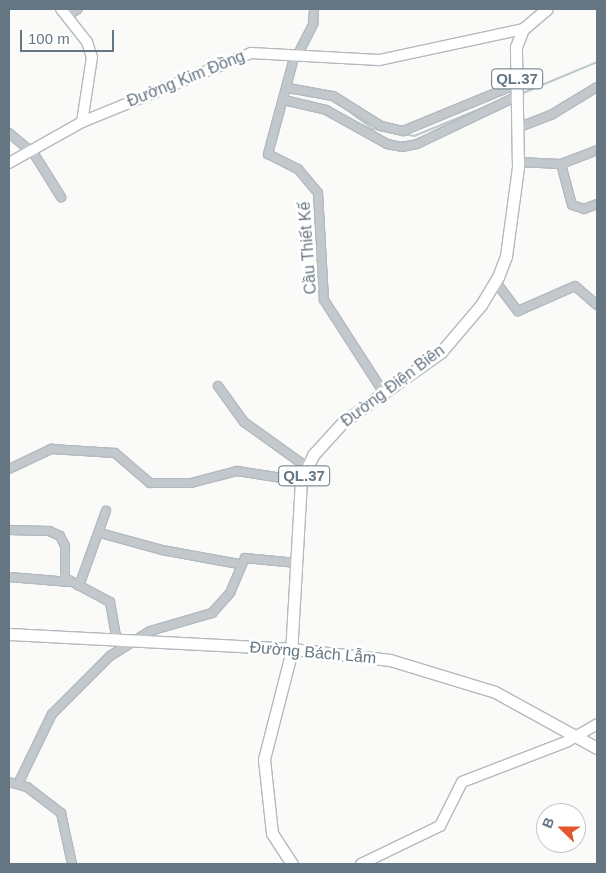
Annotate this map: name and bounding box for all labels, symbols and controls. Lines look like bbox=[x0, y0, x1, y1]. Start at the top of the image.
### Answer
scale bar bbox=[22, 20, 116, 52]
text: 100 m bbox=[28, 30, 70, 47]
street label: Đường Kim Đồng bbox=[124, 47, 248, 111]
road number: QL.37 bbox=[491, 66, 543, 92]
street label: Cầu Thiết Kế bbox=[295, 201, 321, 295]
street label: Đường Điện Biên bbox=[338, 341, 448, 431]
road number: QL.37 bbox=[278, 464, 330, 488]
street label: Đường Bách Lẫm bbox=[249, 638, 377, 668]
north arrow bbox=[536, 803, 586, 853]
text: B bbox=[539, 815, 557, 830]

